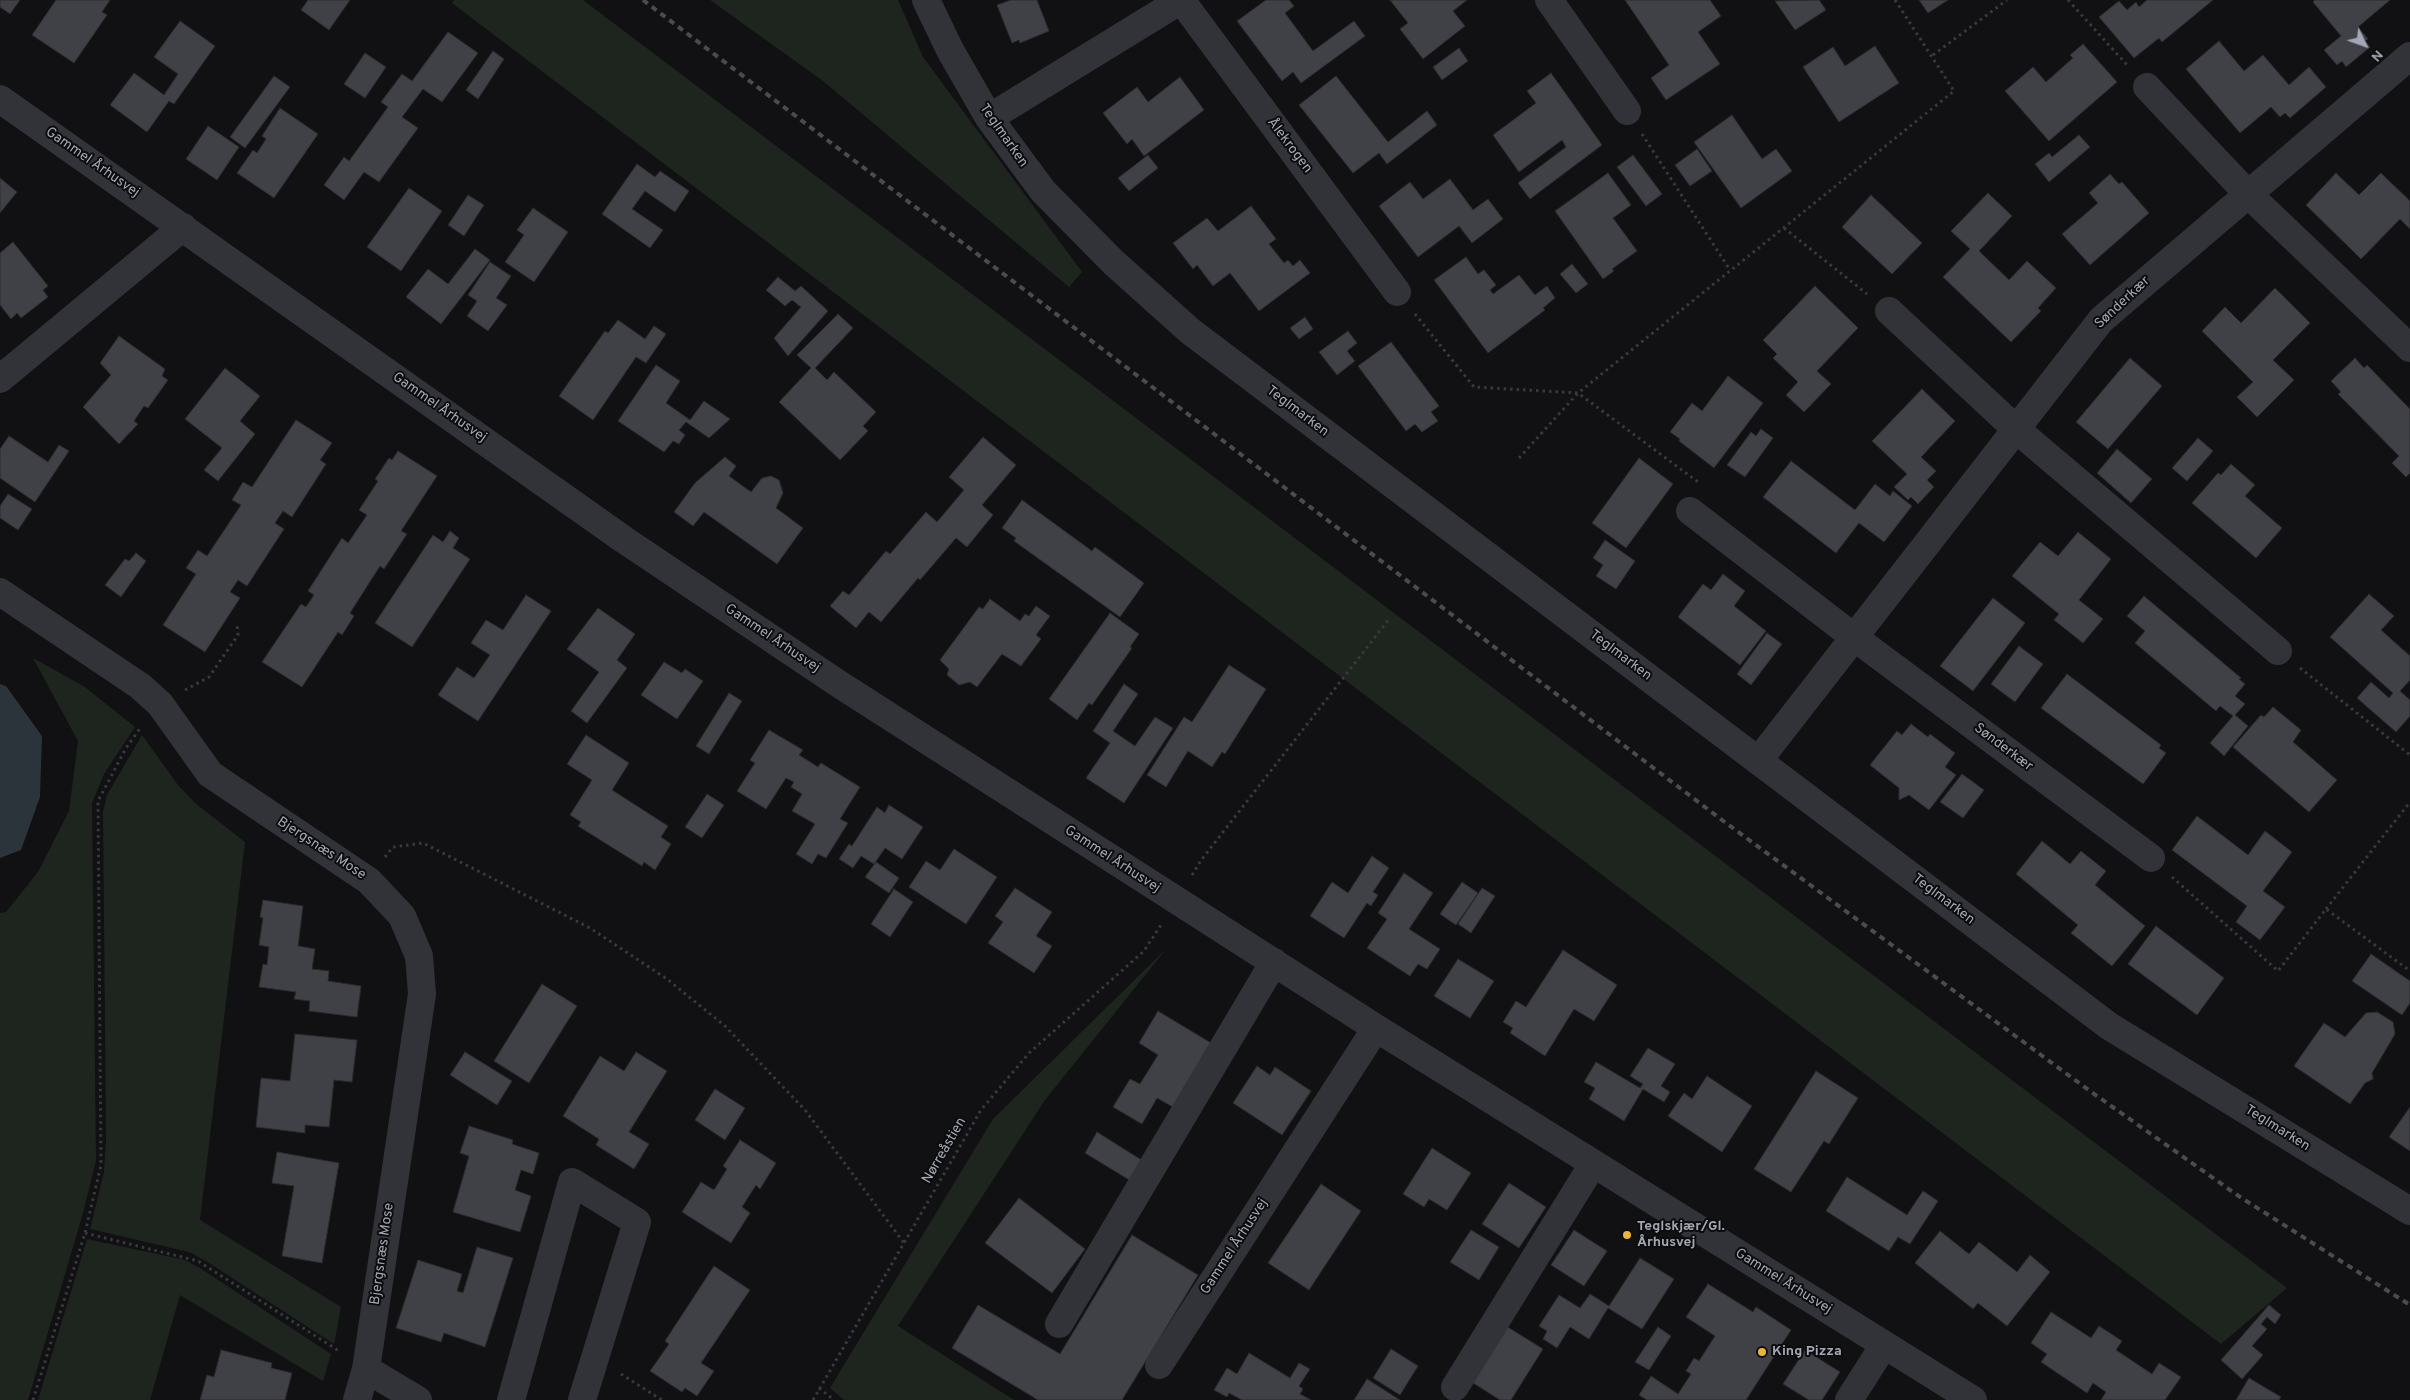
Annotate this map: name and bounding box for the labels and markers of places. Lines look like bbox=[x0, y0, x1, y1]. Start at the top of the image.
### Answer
place label: Teglskjær/Gl. Århusvej bbox=[1637, 1219, 1725, 1252]
marker: Teglskjær/Gl. Århusvej bbox=[1621, 1229, 1633, 1241]
place label: King Pizza bbox=[1772, 1344, 1842, 1360]
marker: King Pizza bbox=[1756, 1346, 1768, 1358]

